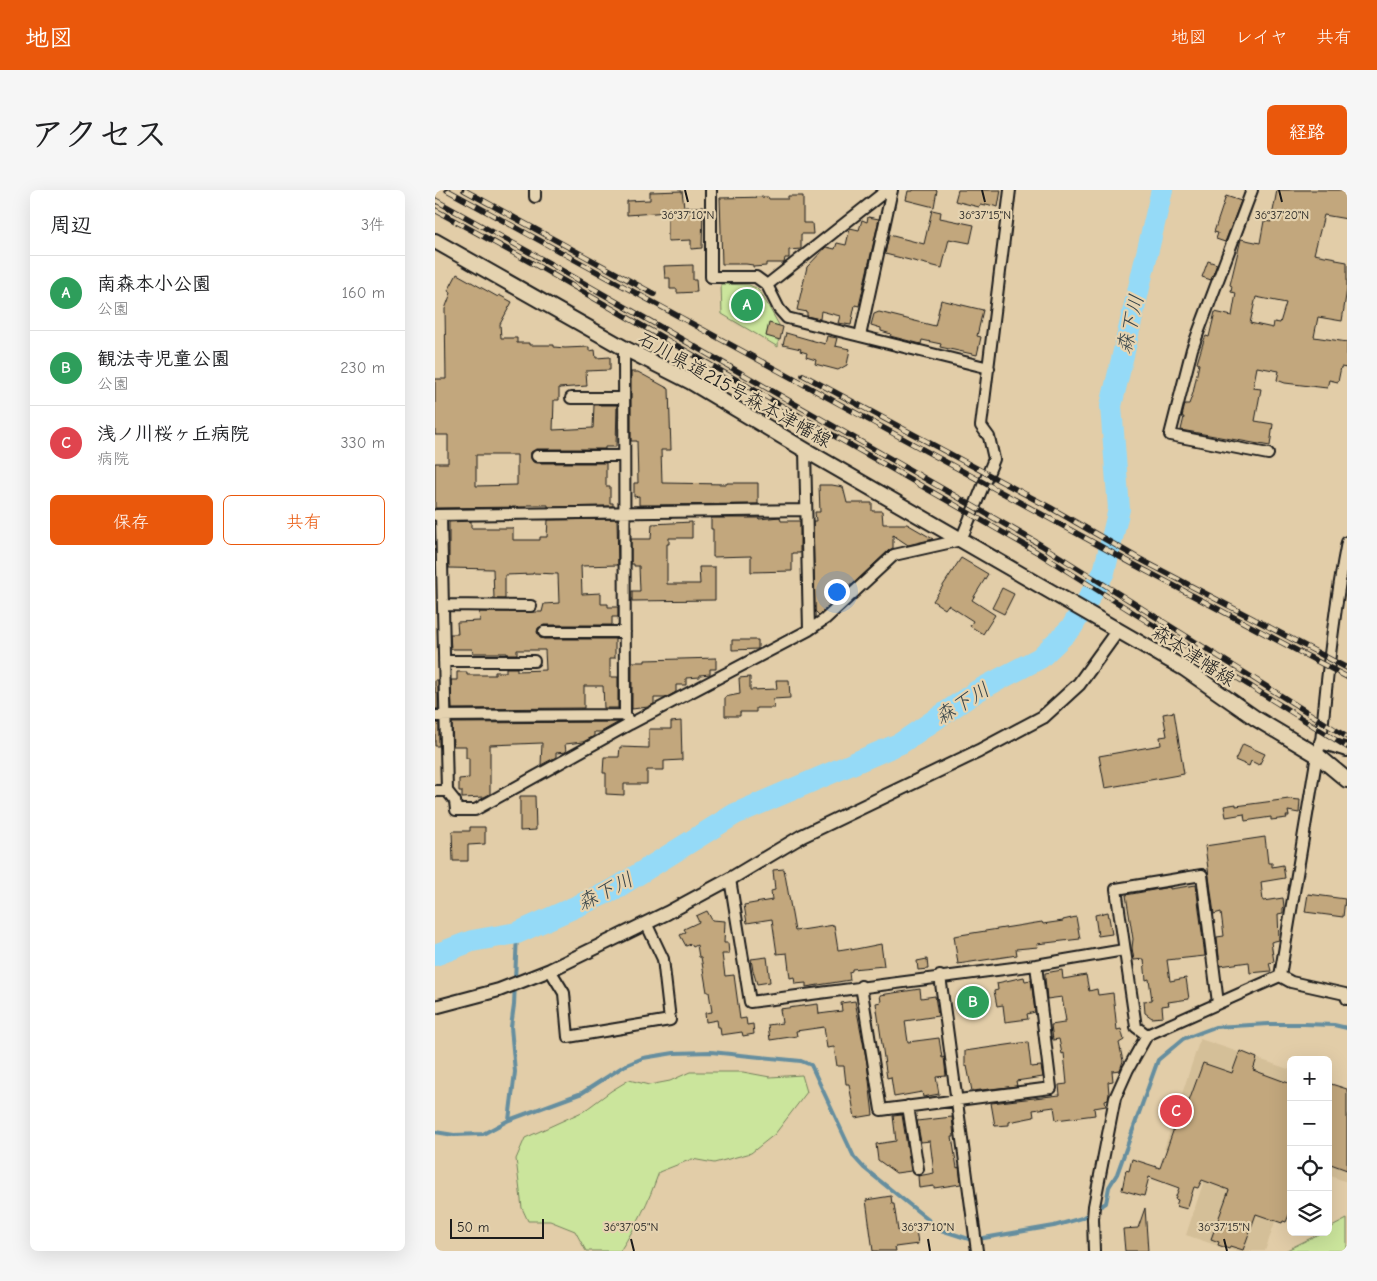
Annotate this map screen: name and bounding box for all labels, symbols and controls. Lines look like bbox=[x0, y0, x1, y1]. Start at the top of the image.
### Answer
text: 地図 bbox=[25, 24, 73, 52]
text: 地図 bbox=[1171, 27, 1207, 48]
text: レイヤ bbox=[1235, 27, 1288, 48]
text: 共有 bbox=[1316, 27, 1352, 48]
button: 経路 bbox=[1267, 105, 1347, 155]
text: アクセス bbox=[30, 114, 168, 155]
text: 36°37'10"N bbox=[662, 208, 714, 222]
text: 36°37'15"N bbox=[959, 208, 1011, 222]
text: 36°37'20"N bbox=[1255, 208, 1309, 222]
text: 周辺 bbox=[50, 213, 92, 237]
text: 3件 bbox=[361, 216, 385, 234]
text: 南森本小公園 bbox=[97, 273, 211, 295]
text: A bbox=[62, 284, 70, 302]
text: 160 m bbox=[342, 284, 385, 302]
pin: A bbox=[731, 286, 763, 324]
water label: 森下川 bbox=[1113, 292, 1148, 356]
text: 公園 bbox=[97, 300, 129, 318]
street label: 石川県道215号森本津幡線 bbox=[634, 327, 835, 452]
text: 観法寺児童公園 bbox=[97, 348, 230, 370]
text: B bbox=[61, 359, 71, 377]
text: 230 m bbox=[340, 359, 385, 377]
text: 公園 bbox=[97, 375, 129, 393]
text: 浅ノ川桜ヶ丘病院 bbox=[97, 423, 249, 445]
text: C bbox=[61, 434, 71, 452]
text: 330 m bbox=[340, 434, 385, 452]
text: 病院 bbox=[97, 450, 129, 468]
button: 保存 bbox=[50, 495, 213, 545]
button: 共有 bbox=[223, 495, 385, 545]
your location bbox=[824, 579, 850, 605]
street label: 森本津幡線 bbox=[1148, 621, 1239, 691]
water label: 森下川 bbox=[931, 678, 994, 729]
water label: 森下川 bbox=[573, 868, 637, 915]
pin: B bbox=[957, 983, 989, 1021]
map controls bbox=[1287, 1056, 1332, 1236]
button: + bbox=[1287, 1056, 1332, 1101]
pin: C bbox=[1160, 1092, 1192, 1130]
button: − bbox=[1287, 1101, 1332, 1146]
button: locate bbox=[1287, 1146, 1332, 1191]
button: layers bbox=[1287, 1191, 1332, 1236]
scale bar bbox=[450, 1216, 544, 1239]
text: 50 m bbox=[457, 1219, 489, 1236]
text: 36°37'05"N bbox=[604, 1220, 658, 1234]
text: 36°37'10"N bbox=[902, 1220, 954, 1234]
text: 36°37'15"N bbox=[1198, 1220, 1250, 1234]

